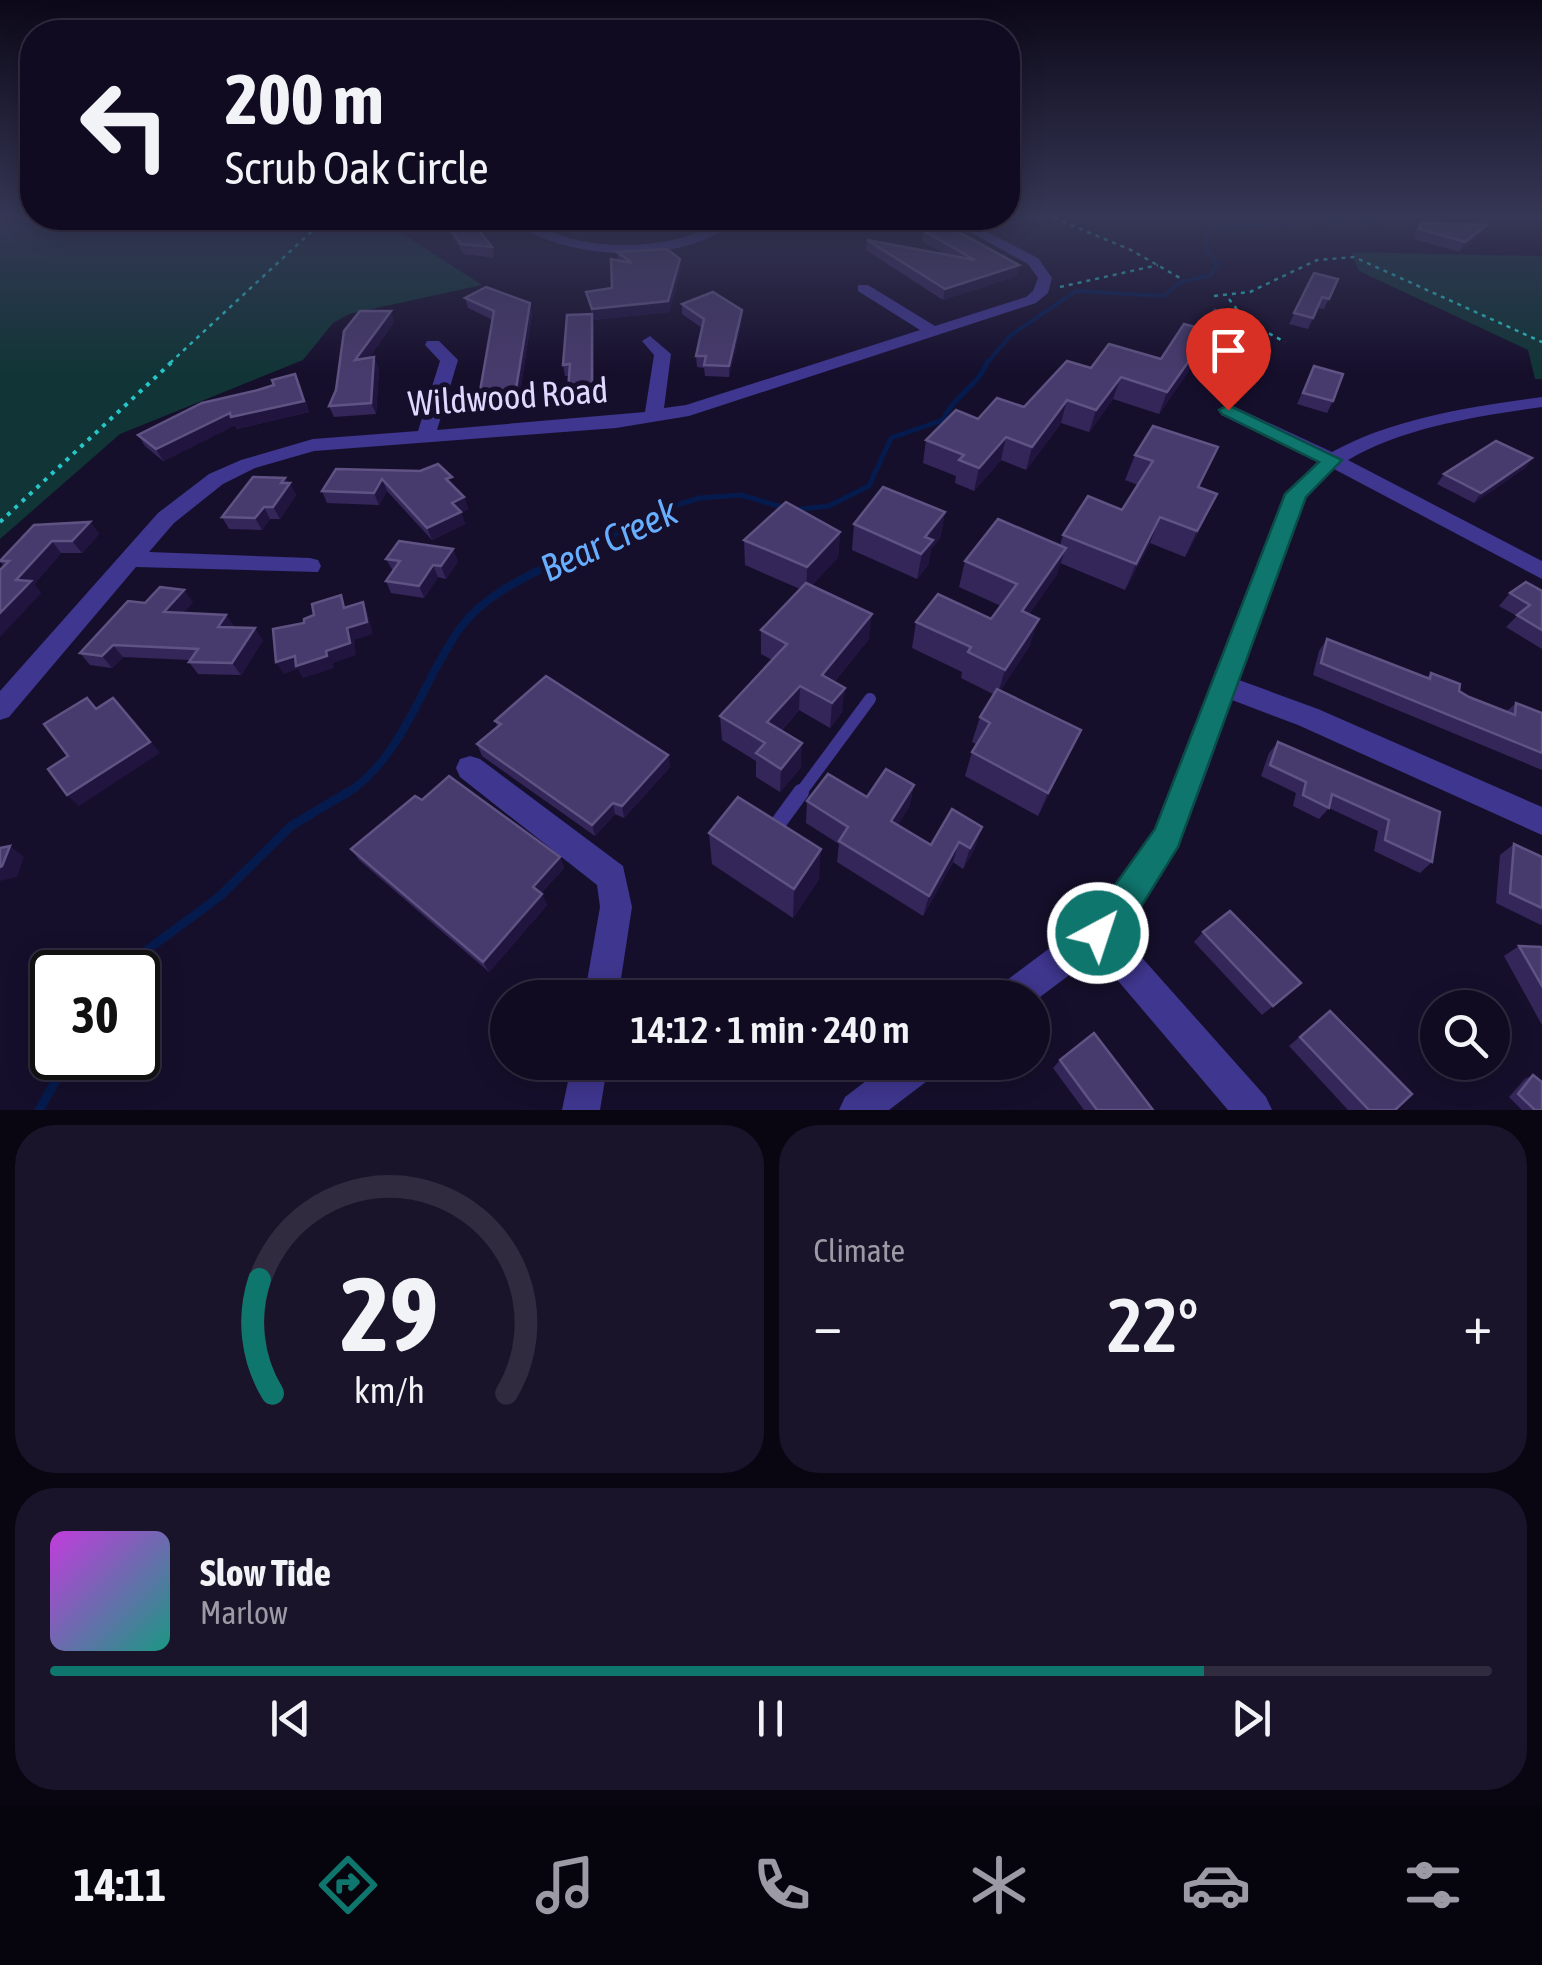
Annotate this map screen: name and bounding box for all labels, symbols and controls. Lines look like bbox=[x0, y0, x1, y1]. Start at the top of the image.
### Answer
text: 200 m bbox=[225, 59, 384, 139]
icon: left bbox=[60, 60, 190, 190]
text: Scrub Oak Circle bbox=[225, 142, 489, 194]
pin bbox=[1186, 308, 1271, 411]
icon: arrive bbox=[1201, 323, 1256, 378]
street label: Wildwood Road bbox=[406, 369, 609, 423]
water label: Bear Creek bbox=[533, 489, 685, 590]
position arrow bbox=[1046, 881, 1150, 985]
speed limit sign: 30 bbox=[30, 950, 160, 1080]
map controls bbox=[1420, 990, 1510, 1080]
button: search bbox=[1420, 990, 1510, 1080]
text: 14:12 · 1 min · 240 m bbox=[630, 1008, 910, 1051]
text: Climate bbox=[814, 1232, 905, 1269]
text: 29 bbox=[340, 1254, 438, 1373]
text: 22° bbox=[1107, 1282, 1198, 1368]
text: − bbox=[814, 1293, 842, 1356]
text: + bbox=[1463, 1293, 1492, 1356]
text: km/h bbox=[354, 1370, 425, 1411]
text: Slow Tide bbox=[200, 1551, 331, 1594]
text: Marlow bbox=[200, 1594, 288, 1631]
icon: previous bbox=[263, 1691, 318, 1746]
icon: pause bbox=[743, 1691, 798, 1746]
icon: next bbox=[1224, 1691, 1279, 1746]
icon: directions bbox=[313, 1850, 383, 1920]
icon: music bbox=[530, 1850, 600, 1920]
icon: phone bbox=[747, 1850, 817, 1920]
icon: climate bbox=[964, 1850, 1034, 1920]
icon: car bbox=[1181, 1850, 1251, 1920]
icon: filters bbox=[1398, 1850, 1468, 1920]
text: 14:11 bbox=[74, 1859, 166, 1911]

